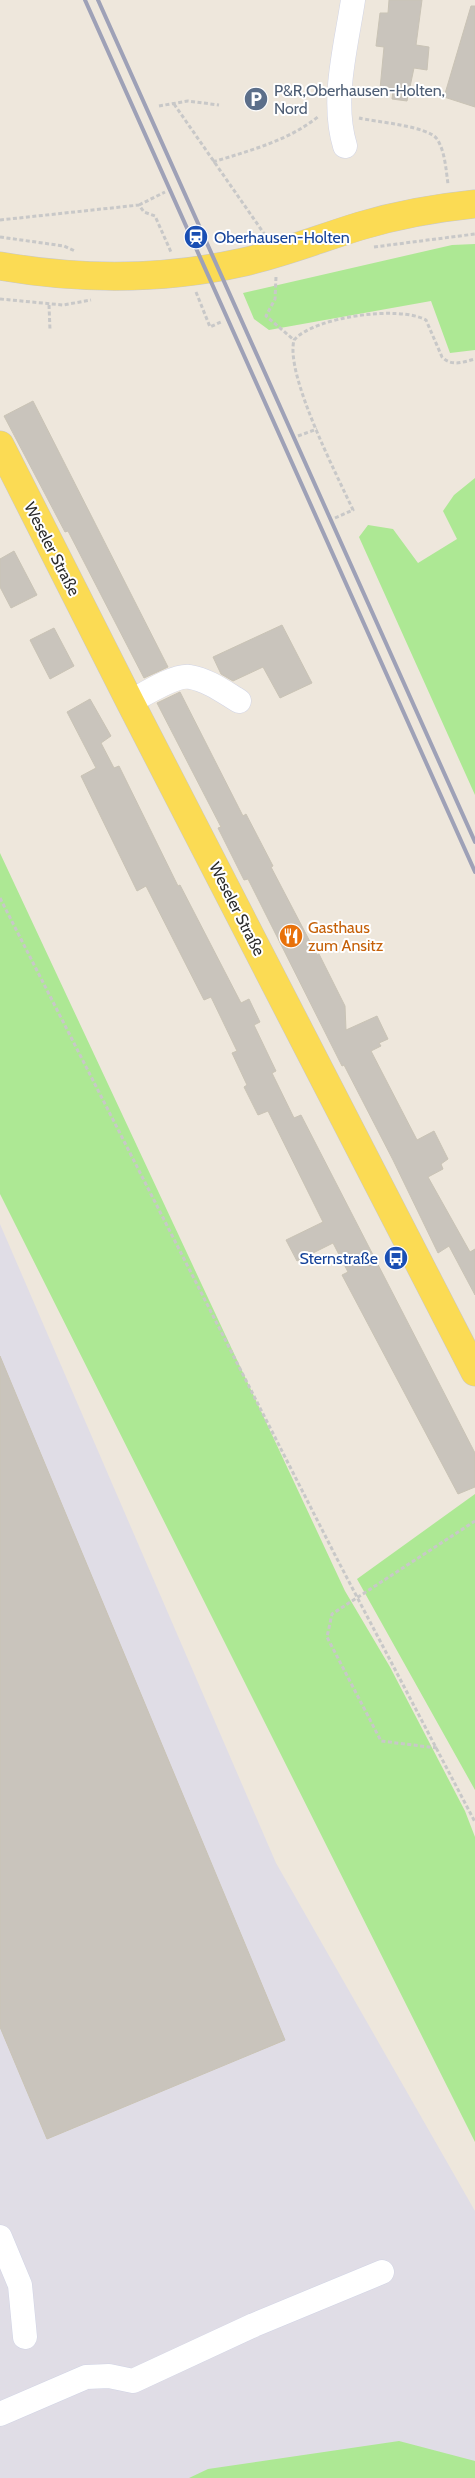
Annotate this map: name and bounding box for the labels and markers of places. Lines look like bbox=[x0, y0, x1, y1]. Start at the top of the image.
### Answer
place label: P&R,Oberhausen-Holten, Nord bbox=[274, 81, 445, 118]
parking icon: P&R,Oberhausen-Holten, Nord bbox=[243, 86, 269, 112]
station icon: Oberhausen-Holten bbox=[183, 224, 209, 250]
place label: Oberhausen-Holten bbox=[214, 228, 350, 247]
place label: Gasthaus zum Ansitz bbox=[308, 918, 384, 955]
restaurant icon: Gasthaus zum Ansitz bbox=[278, 923, 304, 949]
bus stop icon: Sternstraße bbox=[383, 1245, 409, 1271]
place label: Sternstraße bbox=[299, 1249, 378, 1268]

